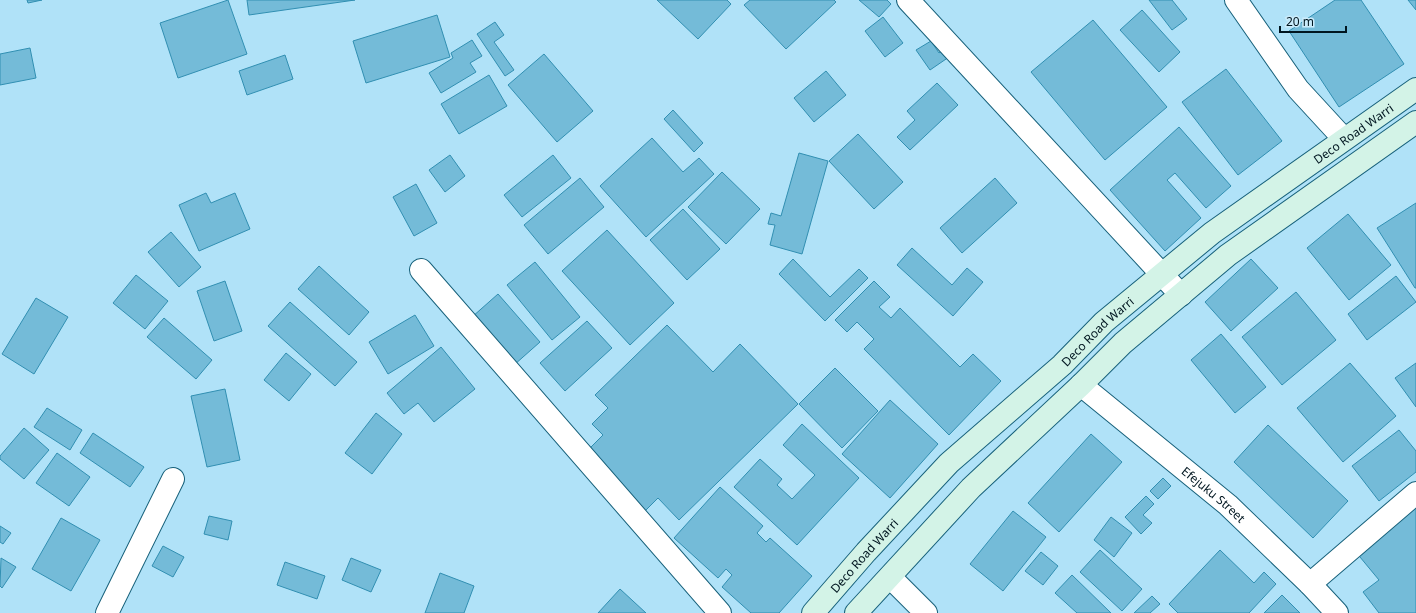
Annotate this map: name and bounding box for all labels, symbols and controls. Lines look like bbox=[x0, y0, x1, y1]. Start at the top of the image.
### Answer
scale bar bbox=[1280, 8, 1346, 34]
text: 20 m bbox=[1286, 13, 1314, 30]
street label: Deco Road Warri bbox=[1310, 99, 1397, 167]
street label: Deco Road Warri bbox=[1057, 293, 1137, 370]
street label: Efejuku Street bbox=[1178, 462, 1250, 527]
street label: Deco Road Warri bbox=[826, 514, 902, 596]

